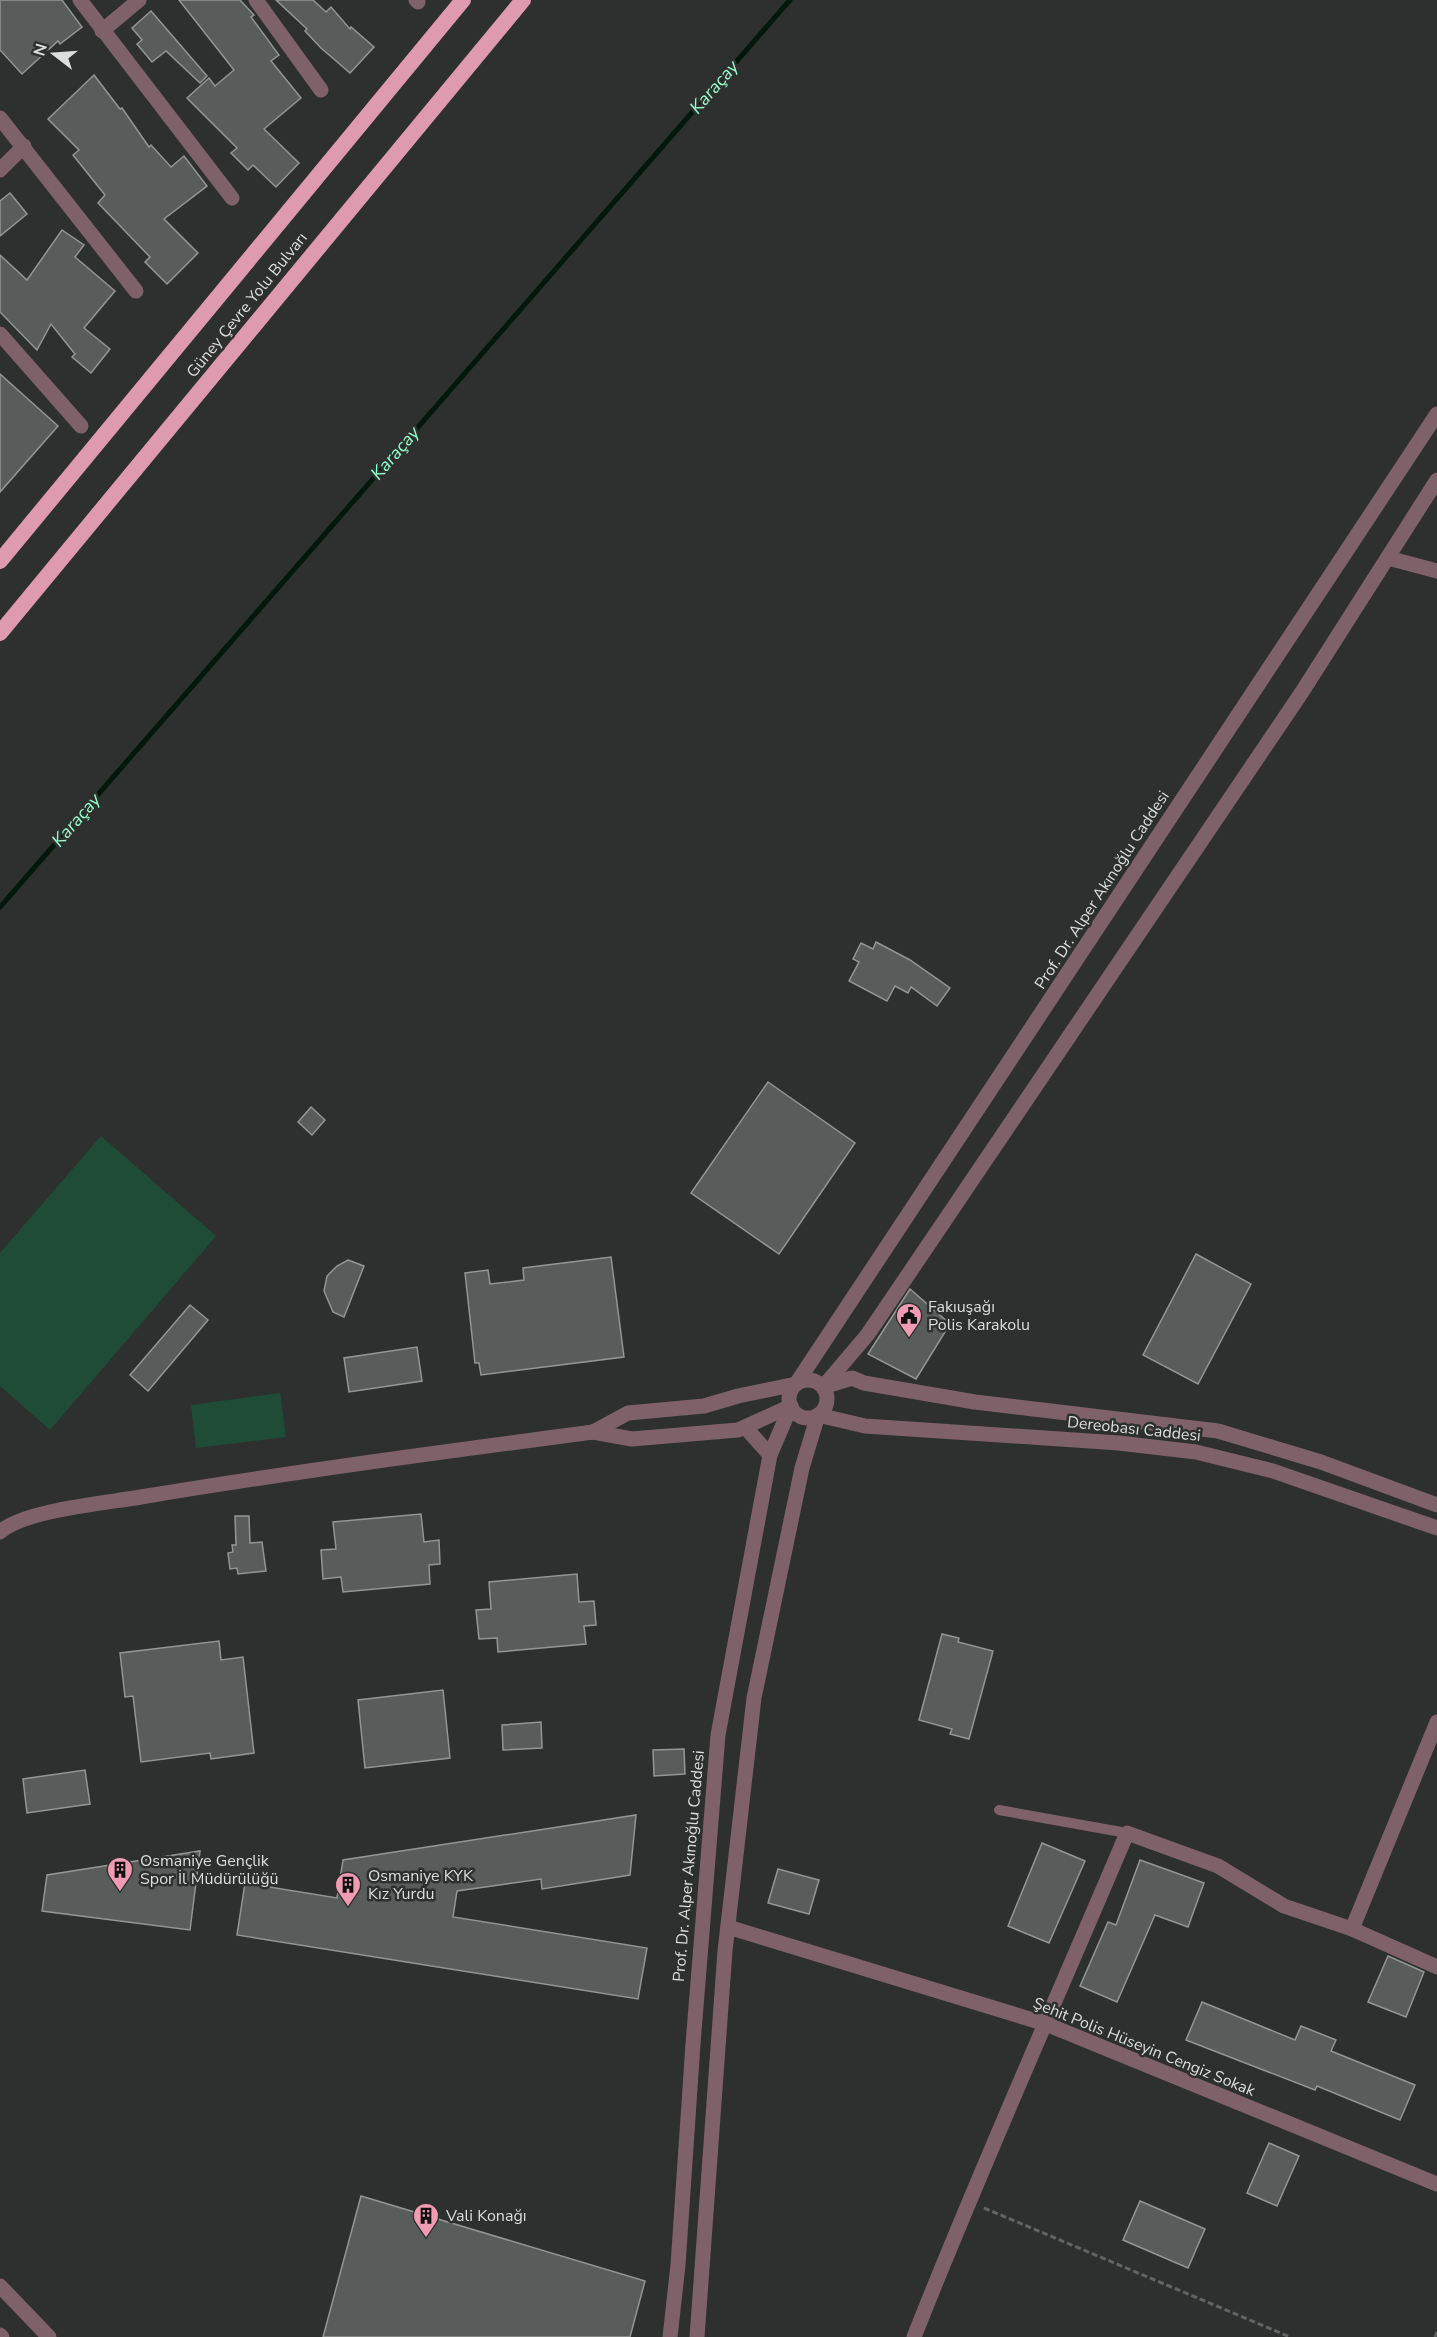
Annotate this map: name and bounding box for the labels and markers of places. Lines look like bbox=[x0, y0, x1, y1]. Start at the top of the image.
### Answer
place label: Fakıuşağı Polis Karakolu bbox=[928, 1296, 1030, 1336]
public building icon: Fakıuşağı Polis Karakolu bbox=[894, 1301, 924, 1339]
place label: Osmaniye Gençlik Spor İl Müdürülüğü bbox=[140, 1850, 279, 1890]
building icon: Osmaniye Gençlik Spor İl Müdürülüğü bbox=[105, 1855, 135, 1893]
place label: Osmaniye KYK Kız Yurdu bbox=[368, 1865, 474, 1905]
building icon: Osmaniye KYK Kız Yurdu bbox=[333, 1870, 363, 1908]
building icon: Vali Konağı bbox=[411, 2201, 441, 2239]
place label: Vali Konağı bbox=[445, 2205, 527, 2227]

